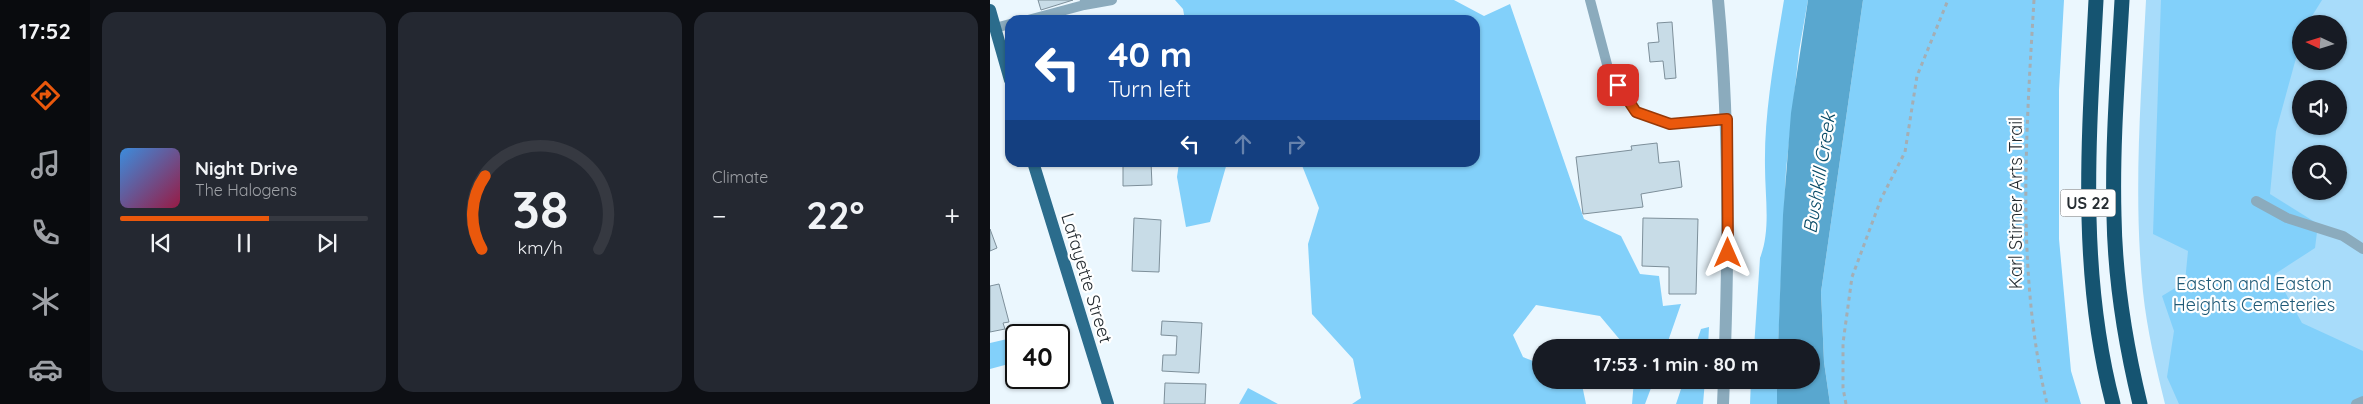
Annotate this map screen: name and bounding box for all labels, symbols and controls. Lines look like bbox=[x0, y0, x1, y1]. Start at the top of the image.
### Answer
north arrow bbox=[2292, 15, 2348, 70]
map controls bbox=[2292, 15, 2347, 200]
text: 17:52 bbox=[19, 17, 71, 45]
text: 40 m bbox=[1108, 32, 1192, 76]
icon: left bbox=[1025, 35, 1090, 100]
pin bbox=[1597, 64, 1639, 106]
icon: arrive bbox=[1604, 71, 1632, 99]
text: Turn left bbox=[1108, 75, 1191, 103]
icon: directions bbox=[28, 78, 63, 113]
button: sound bbox=[2292, 80, 2347, 135]
water label: Bushkill Creek bbox=[1798, 109, 1841, 235]
street label: Karl Stirner Arts Trail bbox=[2004, 117, 2027, 289]
icon: left bbox=[1176, 130, 1204, 158]
icon: ahead bbox=[1229, 130, 1257, 158]
icon: right bbox=[1282, 130, 1310, 158]
button: search bbox=[2292, 145, 2347, 200]
icon: music bbox=[28, 147, 63, 182]
text: Night Drive bbox=[195, 156, 298, 180]
text: Climate bbox=[712, 167, 768, 187]
text: 38 bbox=[512, 176, 568, 241]
text: The Halogens bbox=[195, 180, 297, 200]
road number: US 22 bbox=[2060, 190, 2116, 217]
text: 22° bbox=[806, 191, 864, 239]
text: − bbox=[712, 198, 727, 233]
text: + bbox=[944, 198, 960, 233]
street label: Lafayette Street bbox=[1056, 210, 1118, 346]
icon: phone bbox=[28, 215, 63, 250]
position arrow bbox=[1701, 226, 1753, 278]
icon: previous bbox=[147, 229, 175, 257]
icon: pause bbox=[230, 229, 258, 257]
icon: next bbox=[313, 229, 341, 257]
text: km/h bbox=[517, 236, 563, 258]
park label: Easton and Easton Heights Cemeteries bbox=[2173, 272, 2335, 316]
icon: climate bbox=[28, 284, 63, 319]
speed limit sign: 40 bbox=[1005, 324, 1070, 389]
icon: car bbox=[28, 352, 63, 387]
text: 17:53 · 1 min · 80 m bbox=[1594, 352, 1758, 376]

